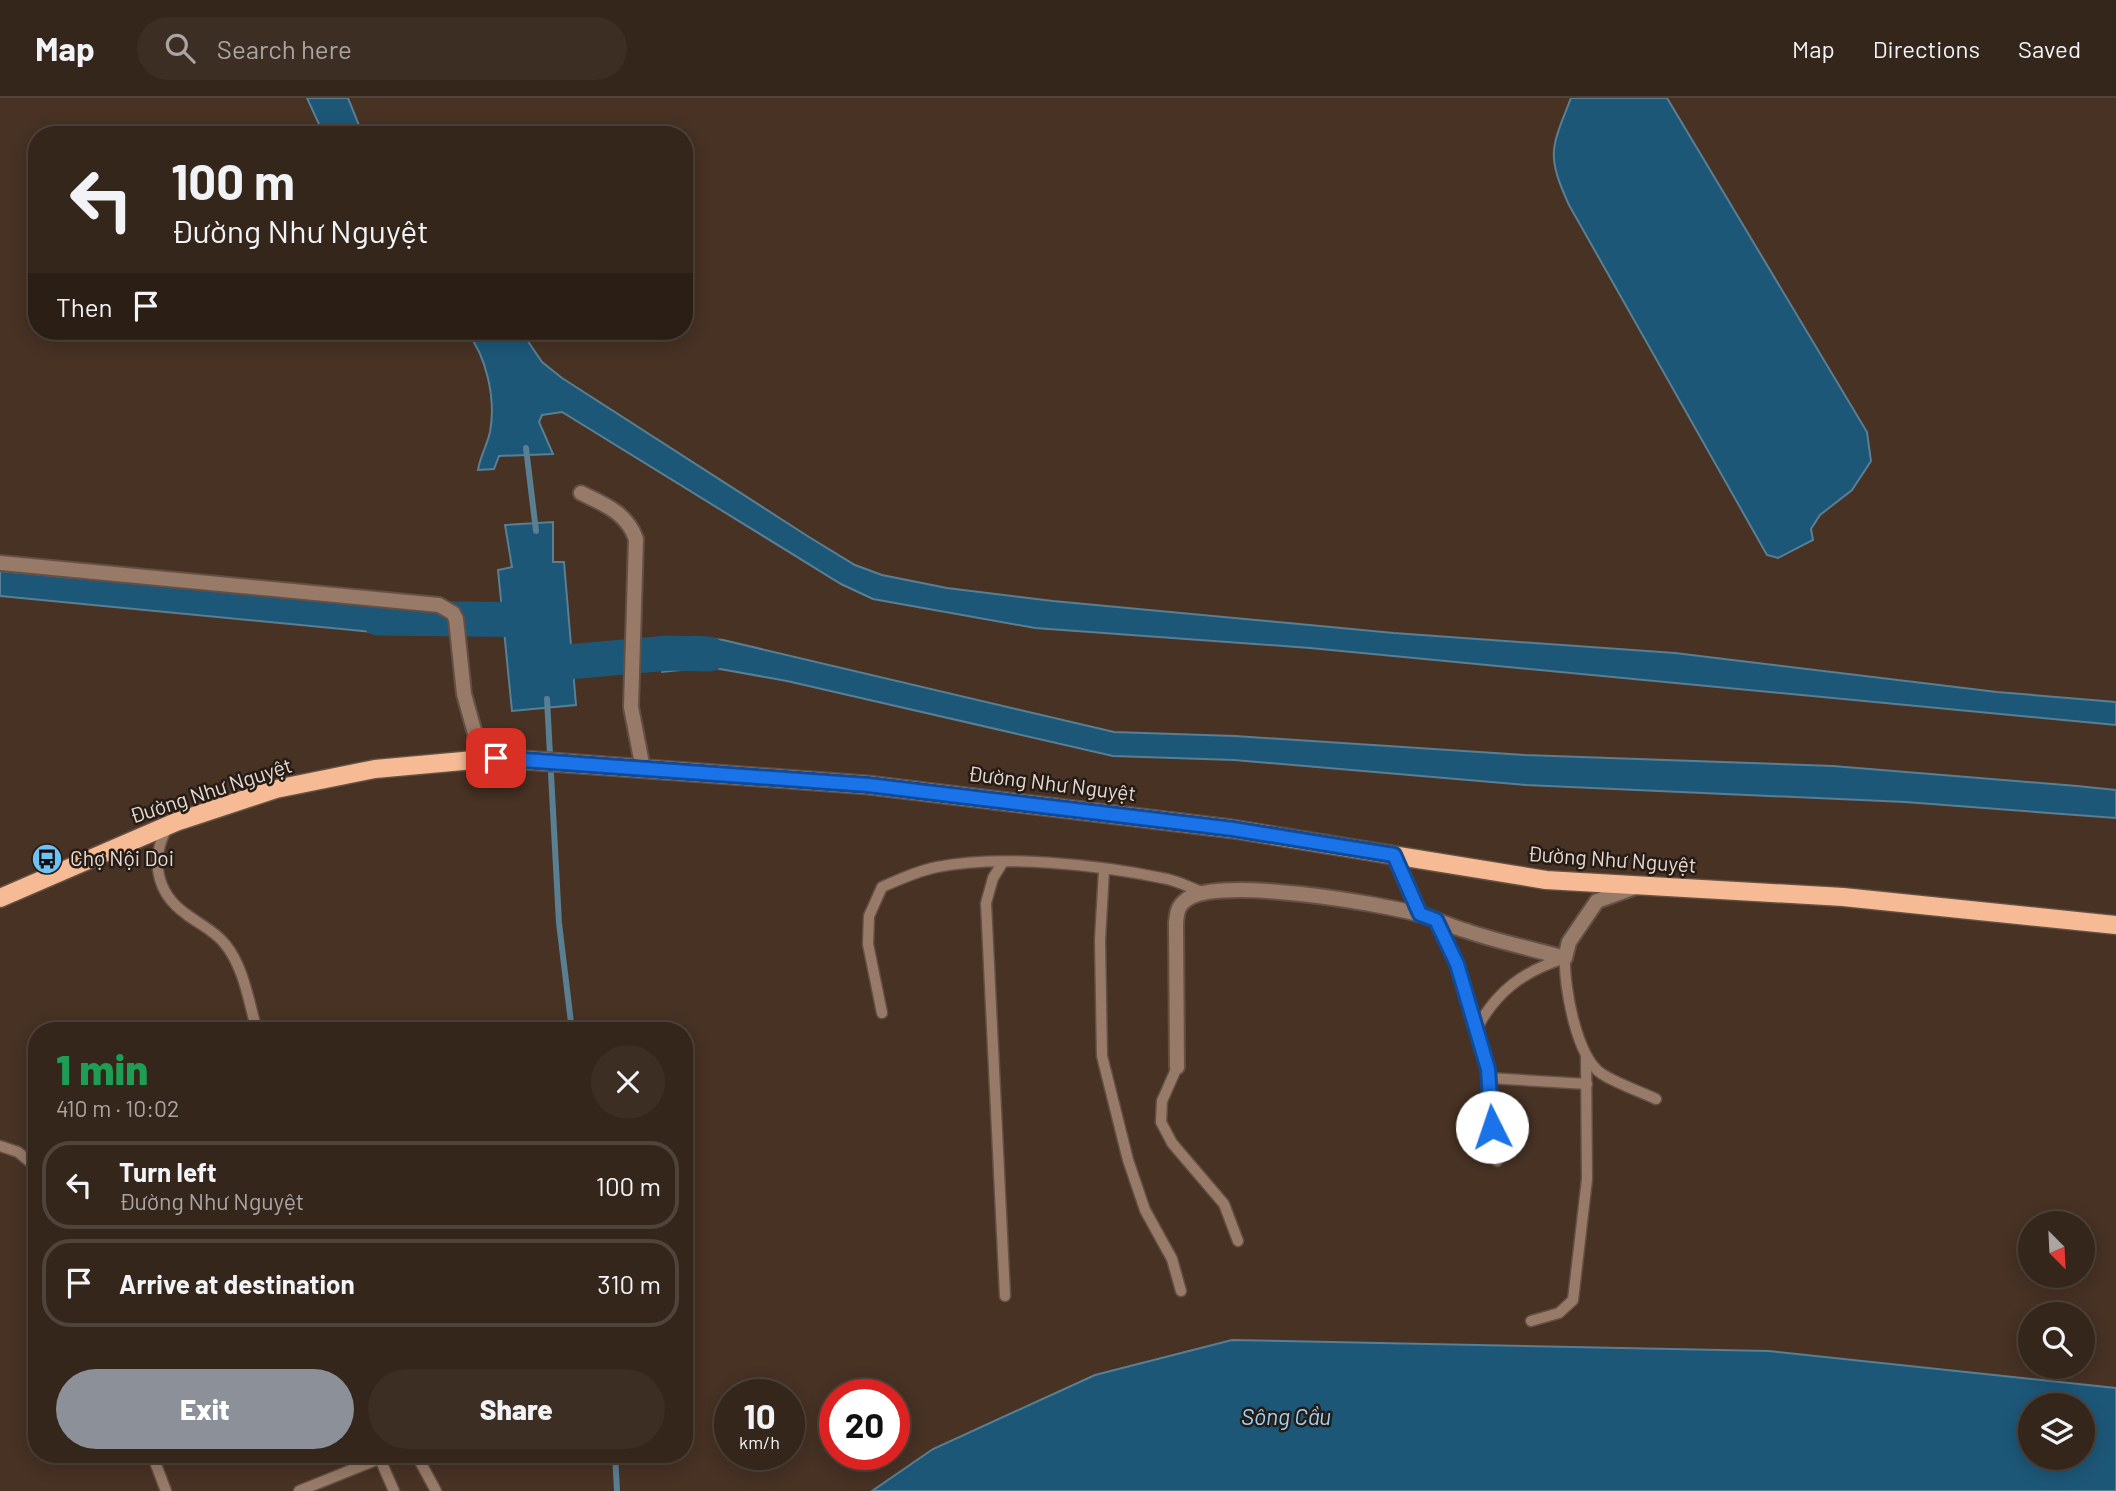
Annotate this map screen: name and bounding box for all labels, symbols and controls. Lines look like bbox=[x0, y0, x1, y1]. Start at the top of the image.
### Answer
search box bbox=[137, 17, 627, 80]
text: Map bbox=[35, 28, 95, 68]
icon: search bbox=[161, 29, 199, 67]
text: Search here bbox=[217, 33, 352, 64]
text: Map bbox=[1792, 34, 1835, 63]
text: Directions bbox=[1873, 34, 1980, 63]
text: Saved bbox=[2018, 34, 2081, 63]
text: 100 m bbox=[171, 151, 295, 210]
icon: left bbox=[56, 154, 147, 245]
text: Đường Như Nguyệt bbox=[171, 211, 429, 249]
icon: arrive bbox=[127, 287, 165, 325]
text: Then bbox=[56, 291, 113, 322]
pin bbox=[466, 728, 526, 788]
icon: arrive bbox=[477, 739, 515, 777]
street label: Đường Như Nguyệt bbox=[126, 752, 295, 828]
street label: Đường Như Nguyệt bbox=[967, 760, 1138, 805]
street label: Đường Như Nguyệt bbox=[1527, 840, 1697, 877]
bus stop icon: Chợ Nội Doi bbox=[30, 842, 64, 876]
place label: Chợ Nội Doi bbox=[70, 845, 174, 870]
text: 1 min bbox=[56, 1043, 148, 1093]
button: close bbox=[591, 1045, 665, 1119]
position arrow bbox=[1455, 1090, 1529, 1164]
text: 410 m · 10:02 bbox=[56, 1094, 179, 1122]
text: Turn left bbox=[119, 1156, 217, 1187]
icon: left bbox=[60, 1166, 98, 1204]
text: 100 m bbox=[596, 1170, 661, 1201]
text: Đường Như Nguyệt bbox=[119, 1187, 304, 1215]
north arrow bbox=[2018, 1211, 2095, 1288]
map controls bbox=[2018, 1211, 2095, 1470]
icon: arrive bbox=[60, 1264, 98, 1302]
text: Arrive at destination bbox=[119, 1268, 355, 1299]
text: 310 m bbox=[597, 1268, 661, 1299]
button: search bbox=[2018, 1302, 2095, 1379]
button: Exit bbox=[56, 1369, 354, 1449]
button: Share bbox=[368, 1369, 665, 1449]
speed limit sign: 20 bbox=[819, 1379, 910, 1470]
button: layers bbox=[2018, 1393, 2095, 1470]
text: 10 bbox=[743, 1394, 776, 1436]
water label: Sông Cầu bbox=[1241, 1402, 1331, 1430]
text: km/h bbox=[739, 1431, 780, 1453]

